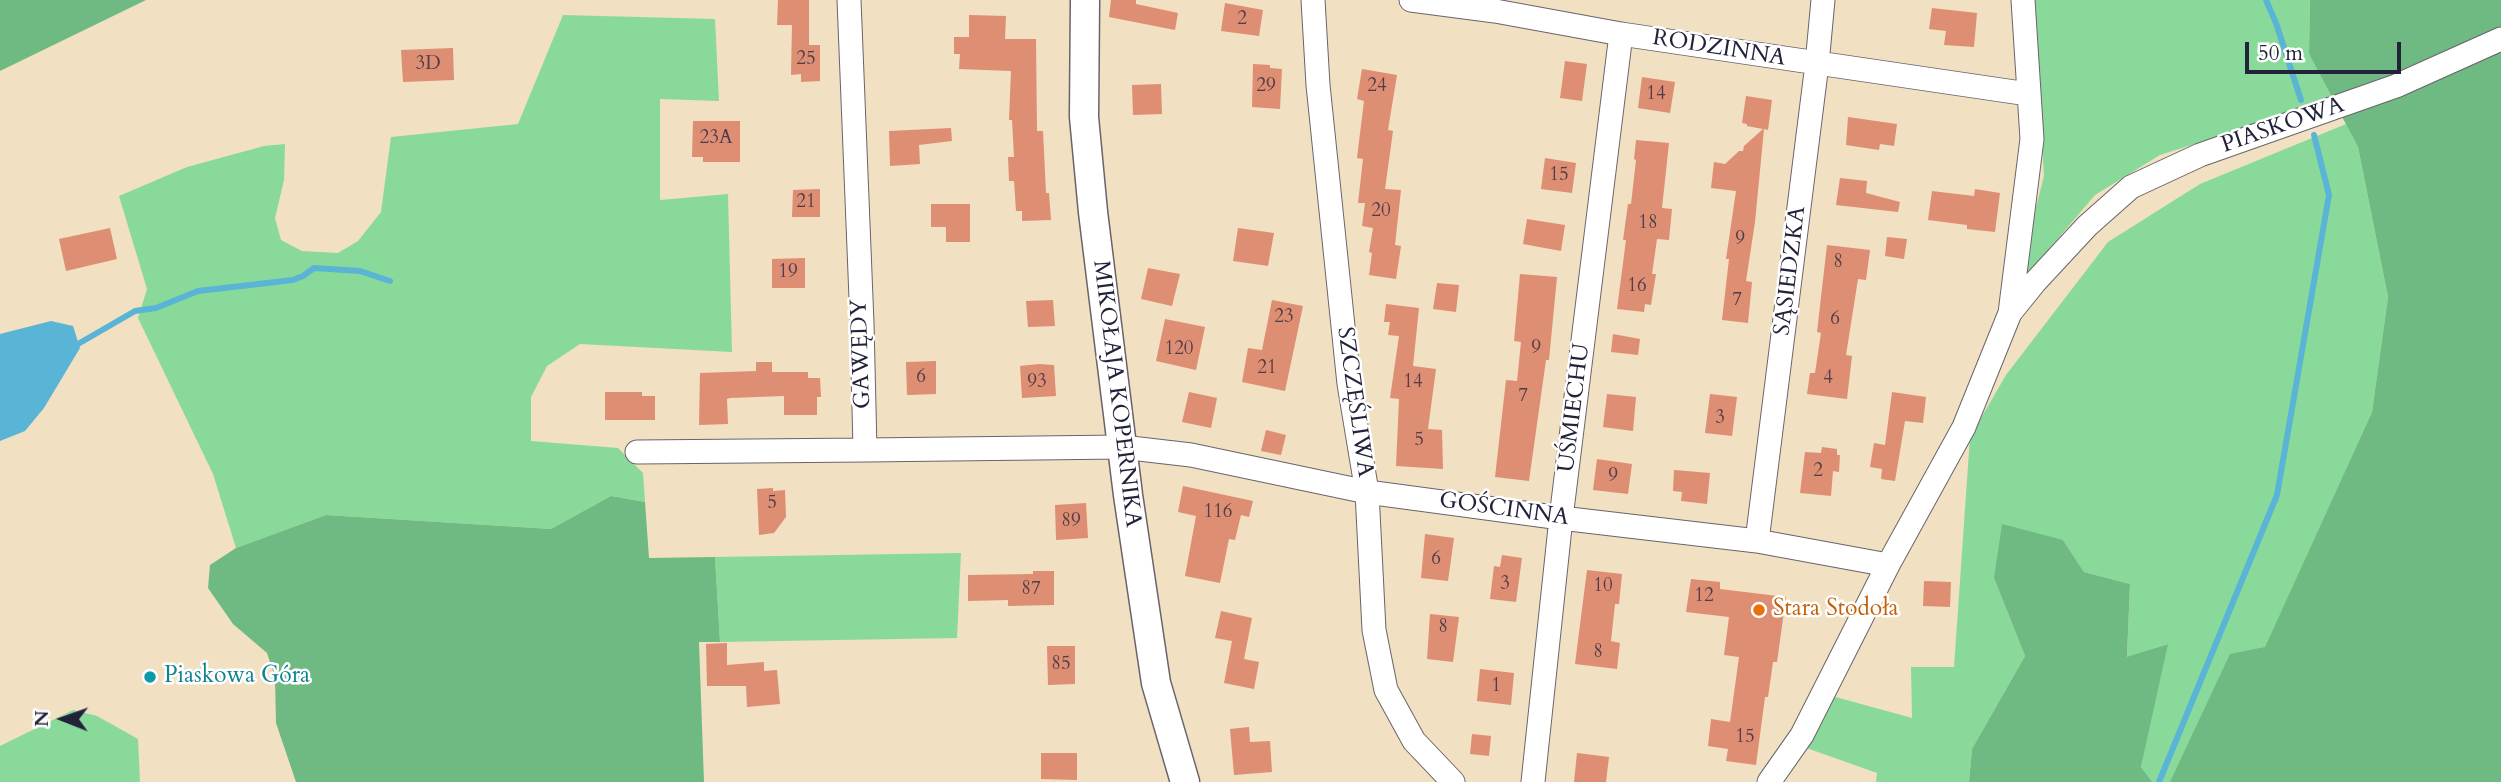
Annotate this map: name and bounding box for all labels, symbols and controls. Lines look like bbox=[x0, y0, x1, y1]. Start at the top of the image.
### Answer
house number: 2 bbox=[1237, 9, 1247, 31]
street label: RODZINNA bbox=[1650, 25, 1788, 73]
scale bar bbox=[2249, 28, 2405, 72]
text: 50 m bbox=[2258, 39, 2303, 68]
house number: 25 bbox=[796, 49, 816, 71]
house number: 3D bbox=[415, 54, 441, 76]
house number: 29 bbox=[1256, 76, 1276, 98]
house number: 24 bbox=[1367, 76, 1387, 98]
house number: 14 bbox=[1646, 84, 1666, 106]
street label: PIASKOWA bbox=[2218, 92, 2348, 160]
house number: 23A bbox=[700, 128, 732, 150]
house number: 15 bbox=[1549, 165, 1569, 187]
house number: 21 bbox=[796, 192, 816, 214]
house number: 20 bbox=[1371, 201, 1391, 223]
street label: SĄSIEDZKA bbox=[1769, 205, 1813, 337]
house number: 18 bbox=[1638, 213, 1658, 235]
house number: 9 bbox=[1735, 229, 1745, 251]
house number: 8 bbox=[1833, 252, 1843, 274]
street label: MIKOŁAJA KOPERNIKA bbox=[1086, 259, 1146, 529]
house number: 19 bbox=[778, 262, 798, 284]
house number: 16 bbox=[1627, 276, 1647, 298]
house number: 7 bbox=[1732, 290, 1742, 312]
street label: GAWĘDY bbox=[846, 299, 878, 409]
house number: 23 bbox=[1274, 307, 1294, 329]
house number: 6 bbox=[1830, 309, 1840, 331]
street label: SZCZĘŚLIWA bbox=[1330, 325, 1378, 479]
house number: 9 bbox=[1531, 338, 1541, 360]
house number: 120 bbox=[1164, 339, 1194, 361]
street label: UŚMIECHU bbox=[1553, 342, 1597, 474]
house number: 21 bbox=[1257, 358, 1277, 380]
house number: 6 bbox=[916, 367, 926, 389]
house number: 4 bbox=[1823, 368, 1833, 390]
house number: 93 bbox=[1027, 372, 1047, 394]
house number: 14 bbox=[1403, 372, 1423, 394]
house number: 7 bbox=[1518, 386, 1528, 408]
house number: 3 bbox=[1715, 408, 1725, 430]
house number: 5 bbox=[1414, 430, 1424, 452]
house number: 2 bbox=[1813, 461, 1823, 483]
house number: 9 bbox=[1608, 466, 1618, 488]
street label: GOŚCINNA bbox=[1437, 487, 1571, 533]
house number: 5 bbox=[767, 493, 777, 515]
house number: 116 bbox=[1203, 502, 1233, 524]
house number: 89 bbox=[1061, 511, 1081, 533]
house number: 6 bbox=[1431, 549, 1441, 571]
house number: 3 bbox=[1500, 574, 1510, 596]
house number: 10 bbox=[1593, 576, 1613, 598]
house number: 87 bbox=[1021, 579, 1041, 601]
house number: 12 bbox=[1694, 586, 1714, 608]
place label: Stara Stodoła bbox=[1773, 596, 1898, 624]
marker: Stara Stodoła bbox=[1751, 602, 1767, 618]
house number: 8 bbox=[1438, 617, 1448, 639]
house number: 8 bbox=[1593, 642, 1603, 664]
house number: 85 bbox=[1051, 654, 1071, 676]
place label: Piaskowa Góra bbox=[164, 663, 310, 691]
marker: Piaskowa Góra bbox=[142, 669, 158, 685]
house number: 1 bbox=[1491, 676, 1501, 698]
north arrow bbox=[28, 684, 98, 754]
text: N bbox=[29, 710, 55, 727]
house number: 15 bbox=[1735, 727, 1755, 749]

